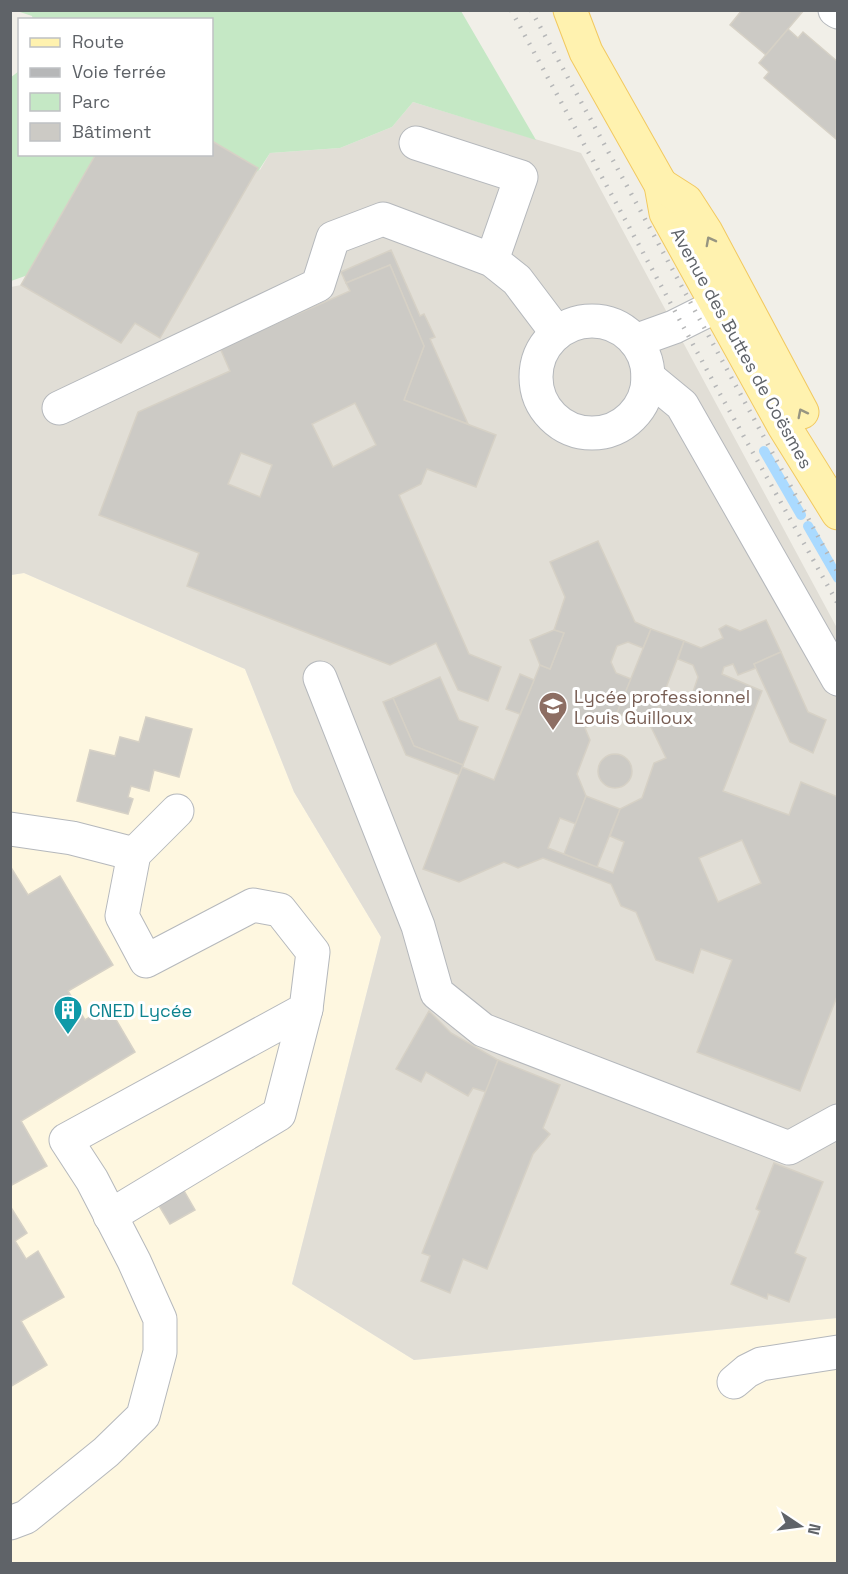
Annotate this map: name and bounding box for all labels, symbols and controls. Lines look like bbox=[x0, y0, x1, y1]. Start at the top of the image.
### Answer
legend bbox=[18, 18, 213, 156]
text: Route bbox=[72, 30, 124, 53]
text: Voie ferrée bbox=[72, 60, 166, 83]
text: Parc bbox=[72, 90, 110, 113]
text: Bâtiment bbox=[72, 120, 152, 143]
street label: Avenue des Buttes de Coësmes bbox=[666, 224, 818, 472]
one-way arrow bbox=[706, 236, 717, 247]
one-way arrow bbox=[798, 408, 809, 419]
place label: Lycée professionnel Louis Guilloux bbox=[574, 685, 750, 729]
school or university icon: Lycée professionnel Louis Guilloux bbox=[537, 690, 569, 732]
building icon: CNED Lycée bbox=[52, 994, 84, 1036]
place label: CNED Lycée bbox=[89, 999, 192, 1022]
north arrow bbox=[770, 1496, 830, 1556]
text: N bbox=[803, 1522, 826, 1537]

